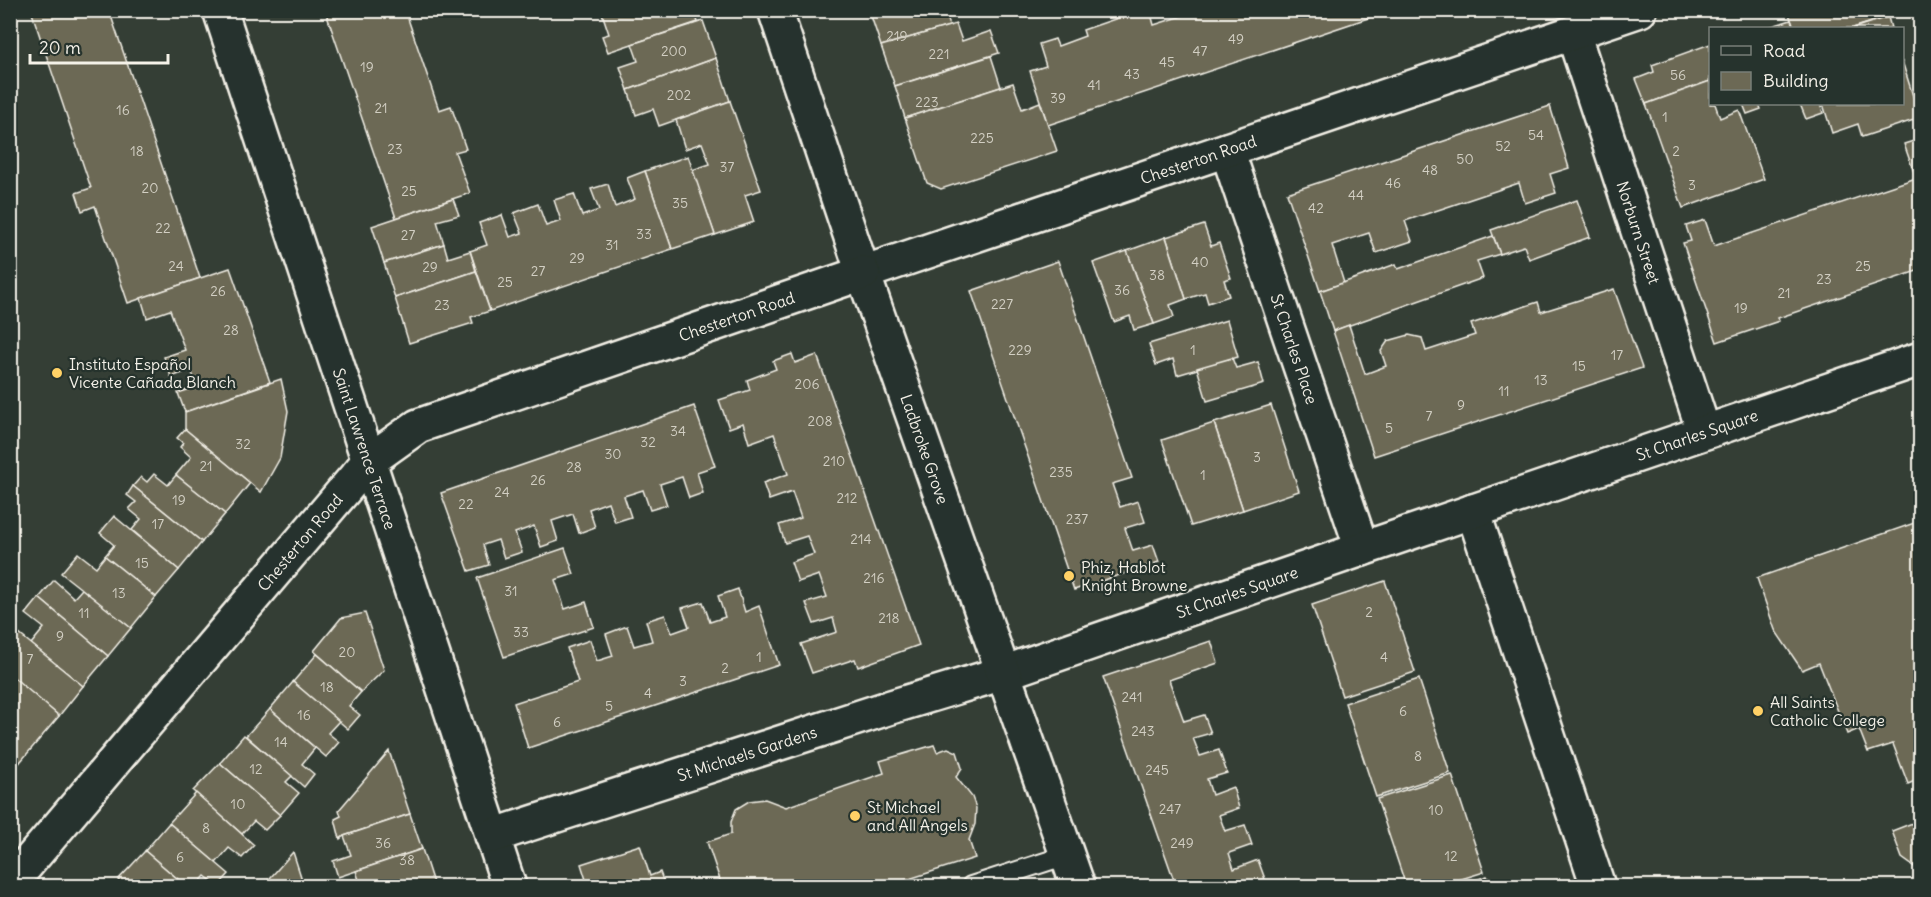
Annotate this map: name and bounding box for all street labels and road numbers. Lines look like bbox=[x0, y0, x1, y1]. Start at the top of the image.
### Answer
street label: Chesterton Road bbox=[1138, 131, 1259, 188]
street label: Norburn Street bbox=[1612, 179, 1665, 287]
street label: Chesterton Road bbox=[676, 287, 797, 346]
street label: St Charles Place bbox=[1266, 291, 1322, 407]
street label: Saint Lawrence Terrace bbox=[329, 365, 401, 532]
street label: Ladbroke Grove bbox=[896, 392, 953, 507]
street label: St Charles Square bbox=[1633, 405, 1760, 465]
street label: Chesterton Road bbox=[253, 490, 347, 595]
street label: St Charles Square bbox=[1174, 562, 1301, 622]
street label: St Michaels Gardens bbox=[675, 722, 819, 785]

